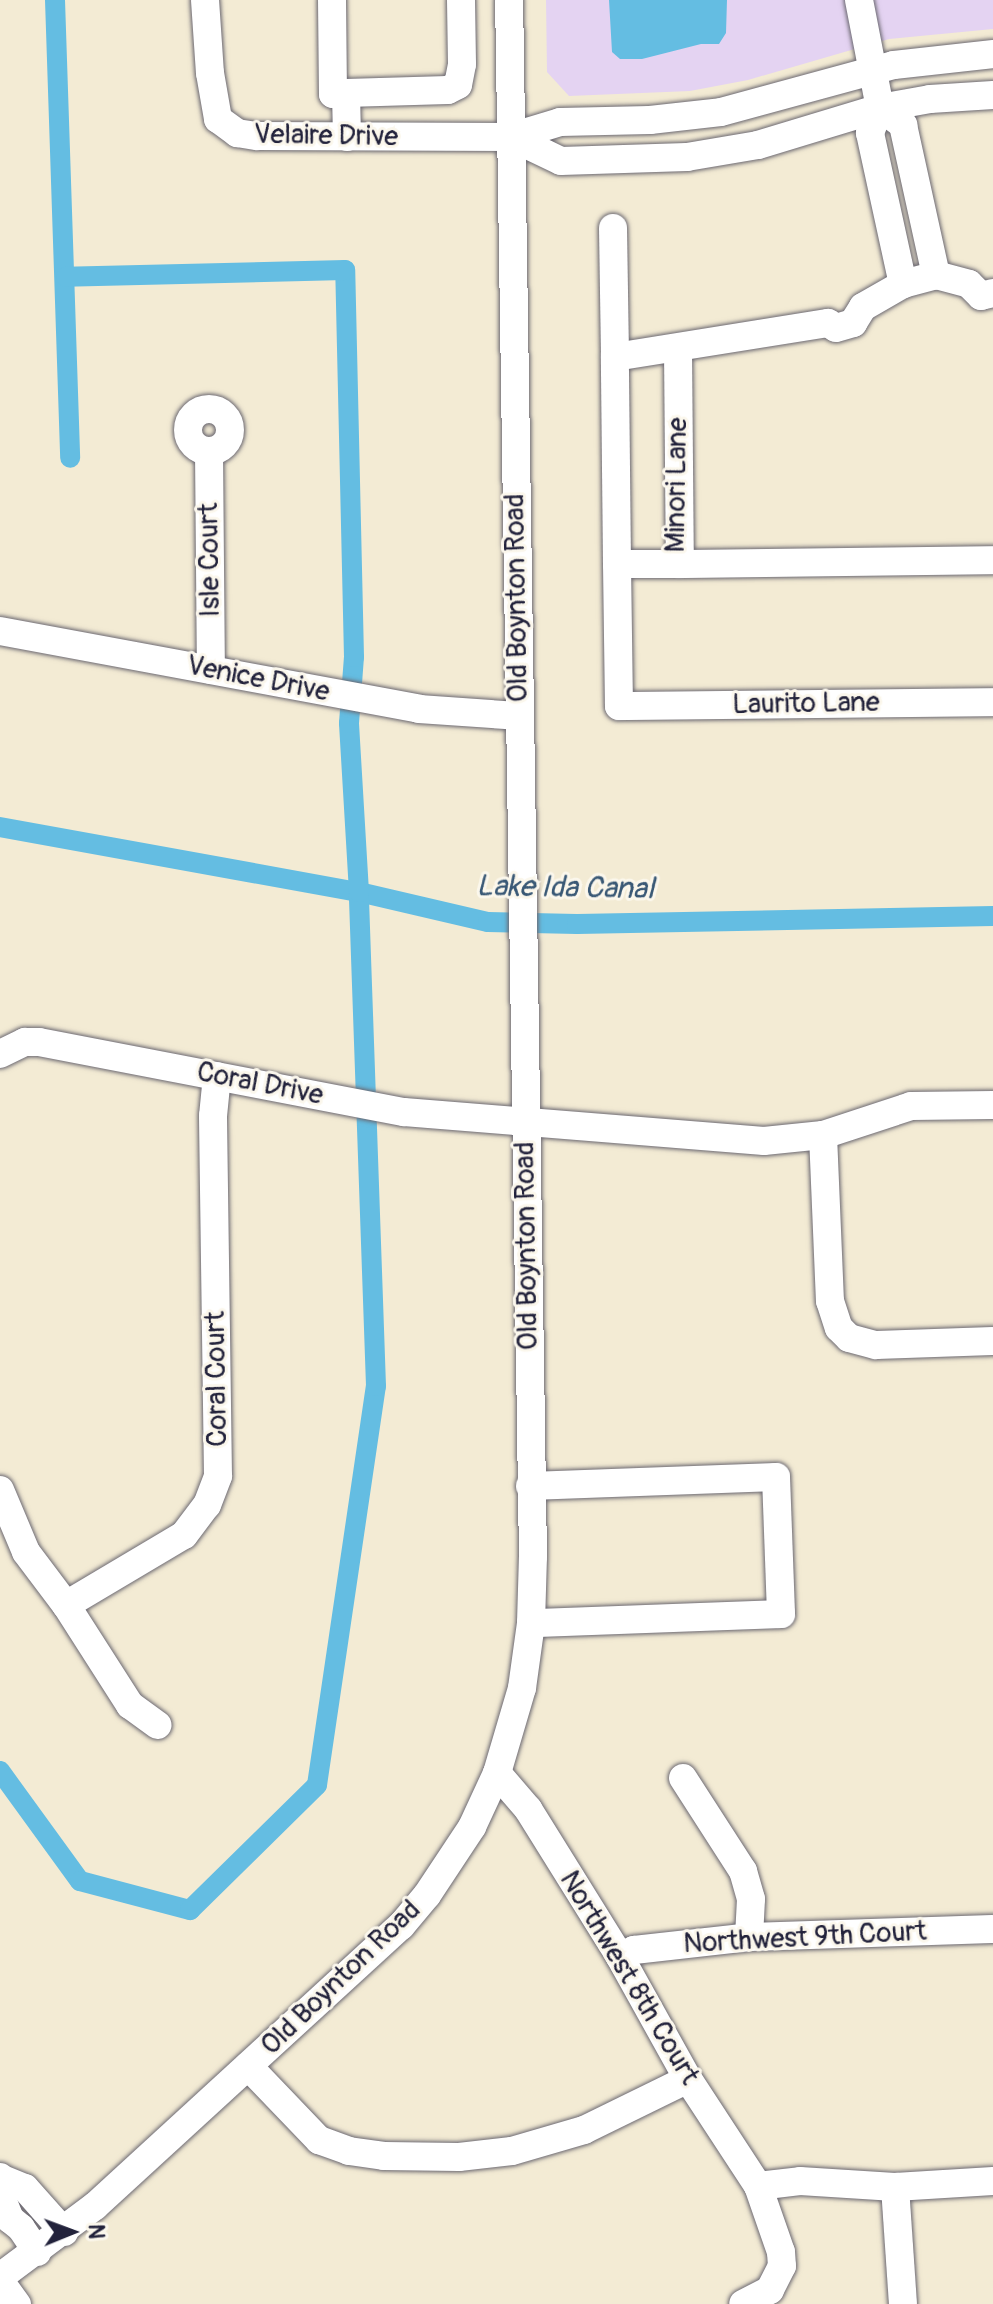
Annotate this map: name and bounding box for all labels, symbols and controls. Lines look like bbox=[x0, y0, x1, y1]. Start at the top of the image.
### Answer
street label: Velaire Drive bbox=[254, 118, 398, 154]
street label: Minori Lane bbox=[659, 417, 695, 553]
street label: Old Boynton Road bbox=[498, 493, 536, 703]
street label: Isle Court bbox=[192, 502, 228, 618]
street label: Venice Drive bbox=[184, 649, 332, 709]
street label: Laurito Lane bbox=[732, 686, 880, 722]
water label: Lake Ida Canal bbox=[476, 868, 654, 908]
street label: Coral Drive bbox=[194, 1055, 326, 1113]
street label: Old Boynton Road bbox=[508, 1141, 546, 1351]
street label: Coral Court bbox=[199, 1311, 235, 1447]
street label: Northwest 8th Court bbox=[552, 1865, 706, 2091]
street label: Old Boynton Road bbox=[254, 1893, 428, 2063]
street label: Northwest 9th Court bbox=[683, 1915, 927, 1961]
north arrow bbox=[32, 2192, 112, 2272]
text: N bbox=[82, 2224, 110, 2239]

